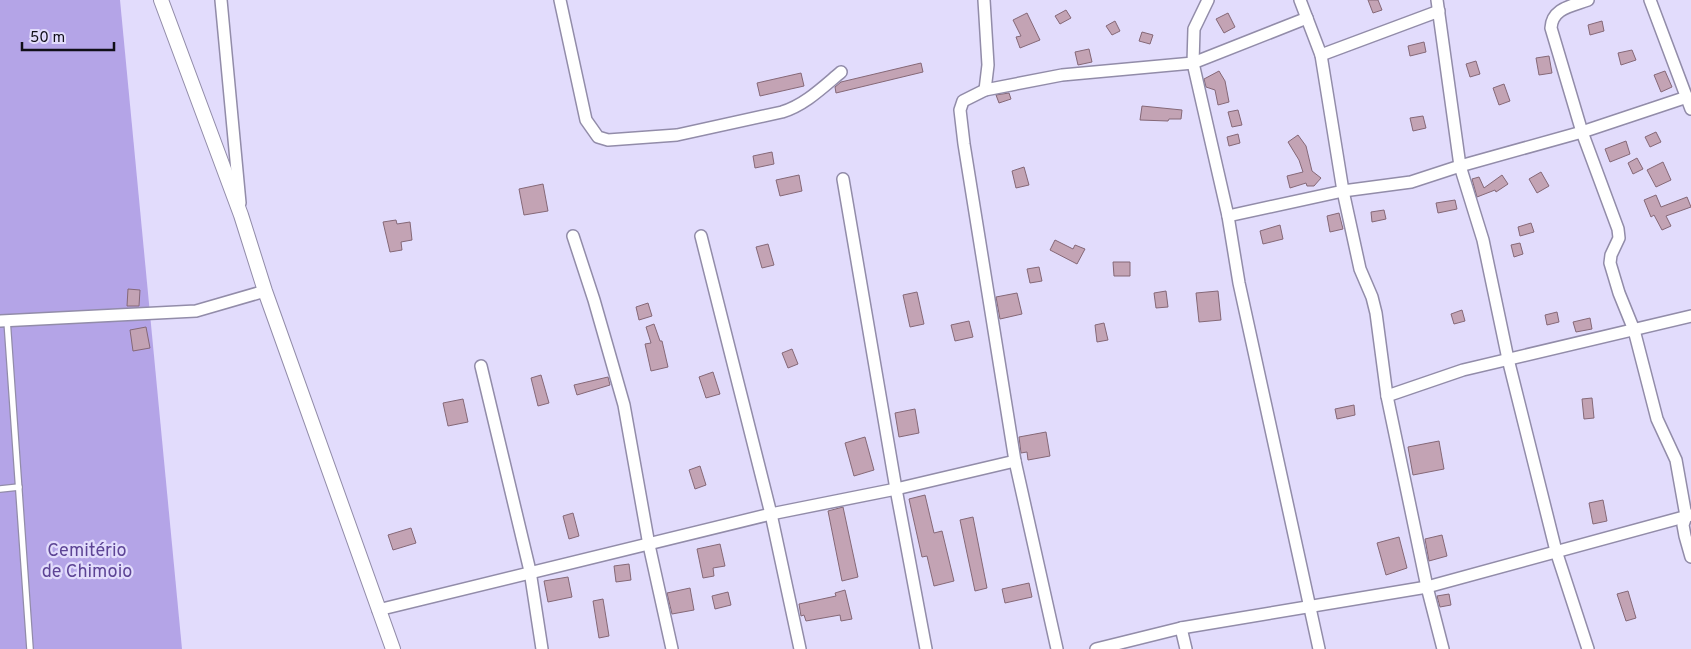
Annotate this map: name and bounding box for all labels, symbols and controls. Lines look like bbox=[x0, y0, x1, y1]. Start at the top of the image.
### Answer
scale bar bbox=[22, 20, 115, 52]
text: 50 m bbox=[30, 29, 65, 48]
park label: Cemitério de Chimoio bbox=[42, 540, 132, 584]

